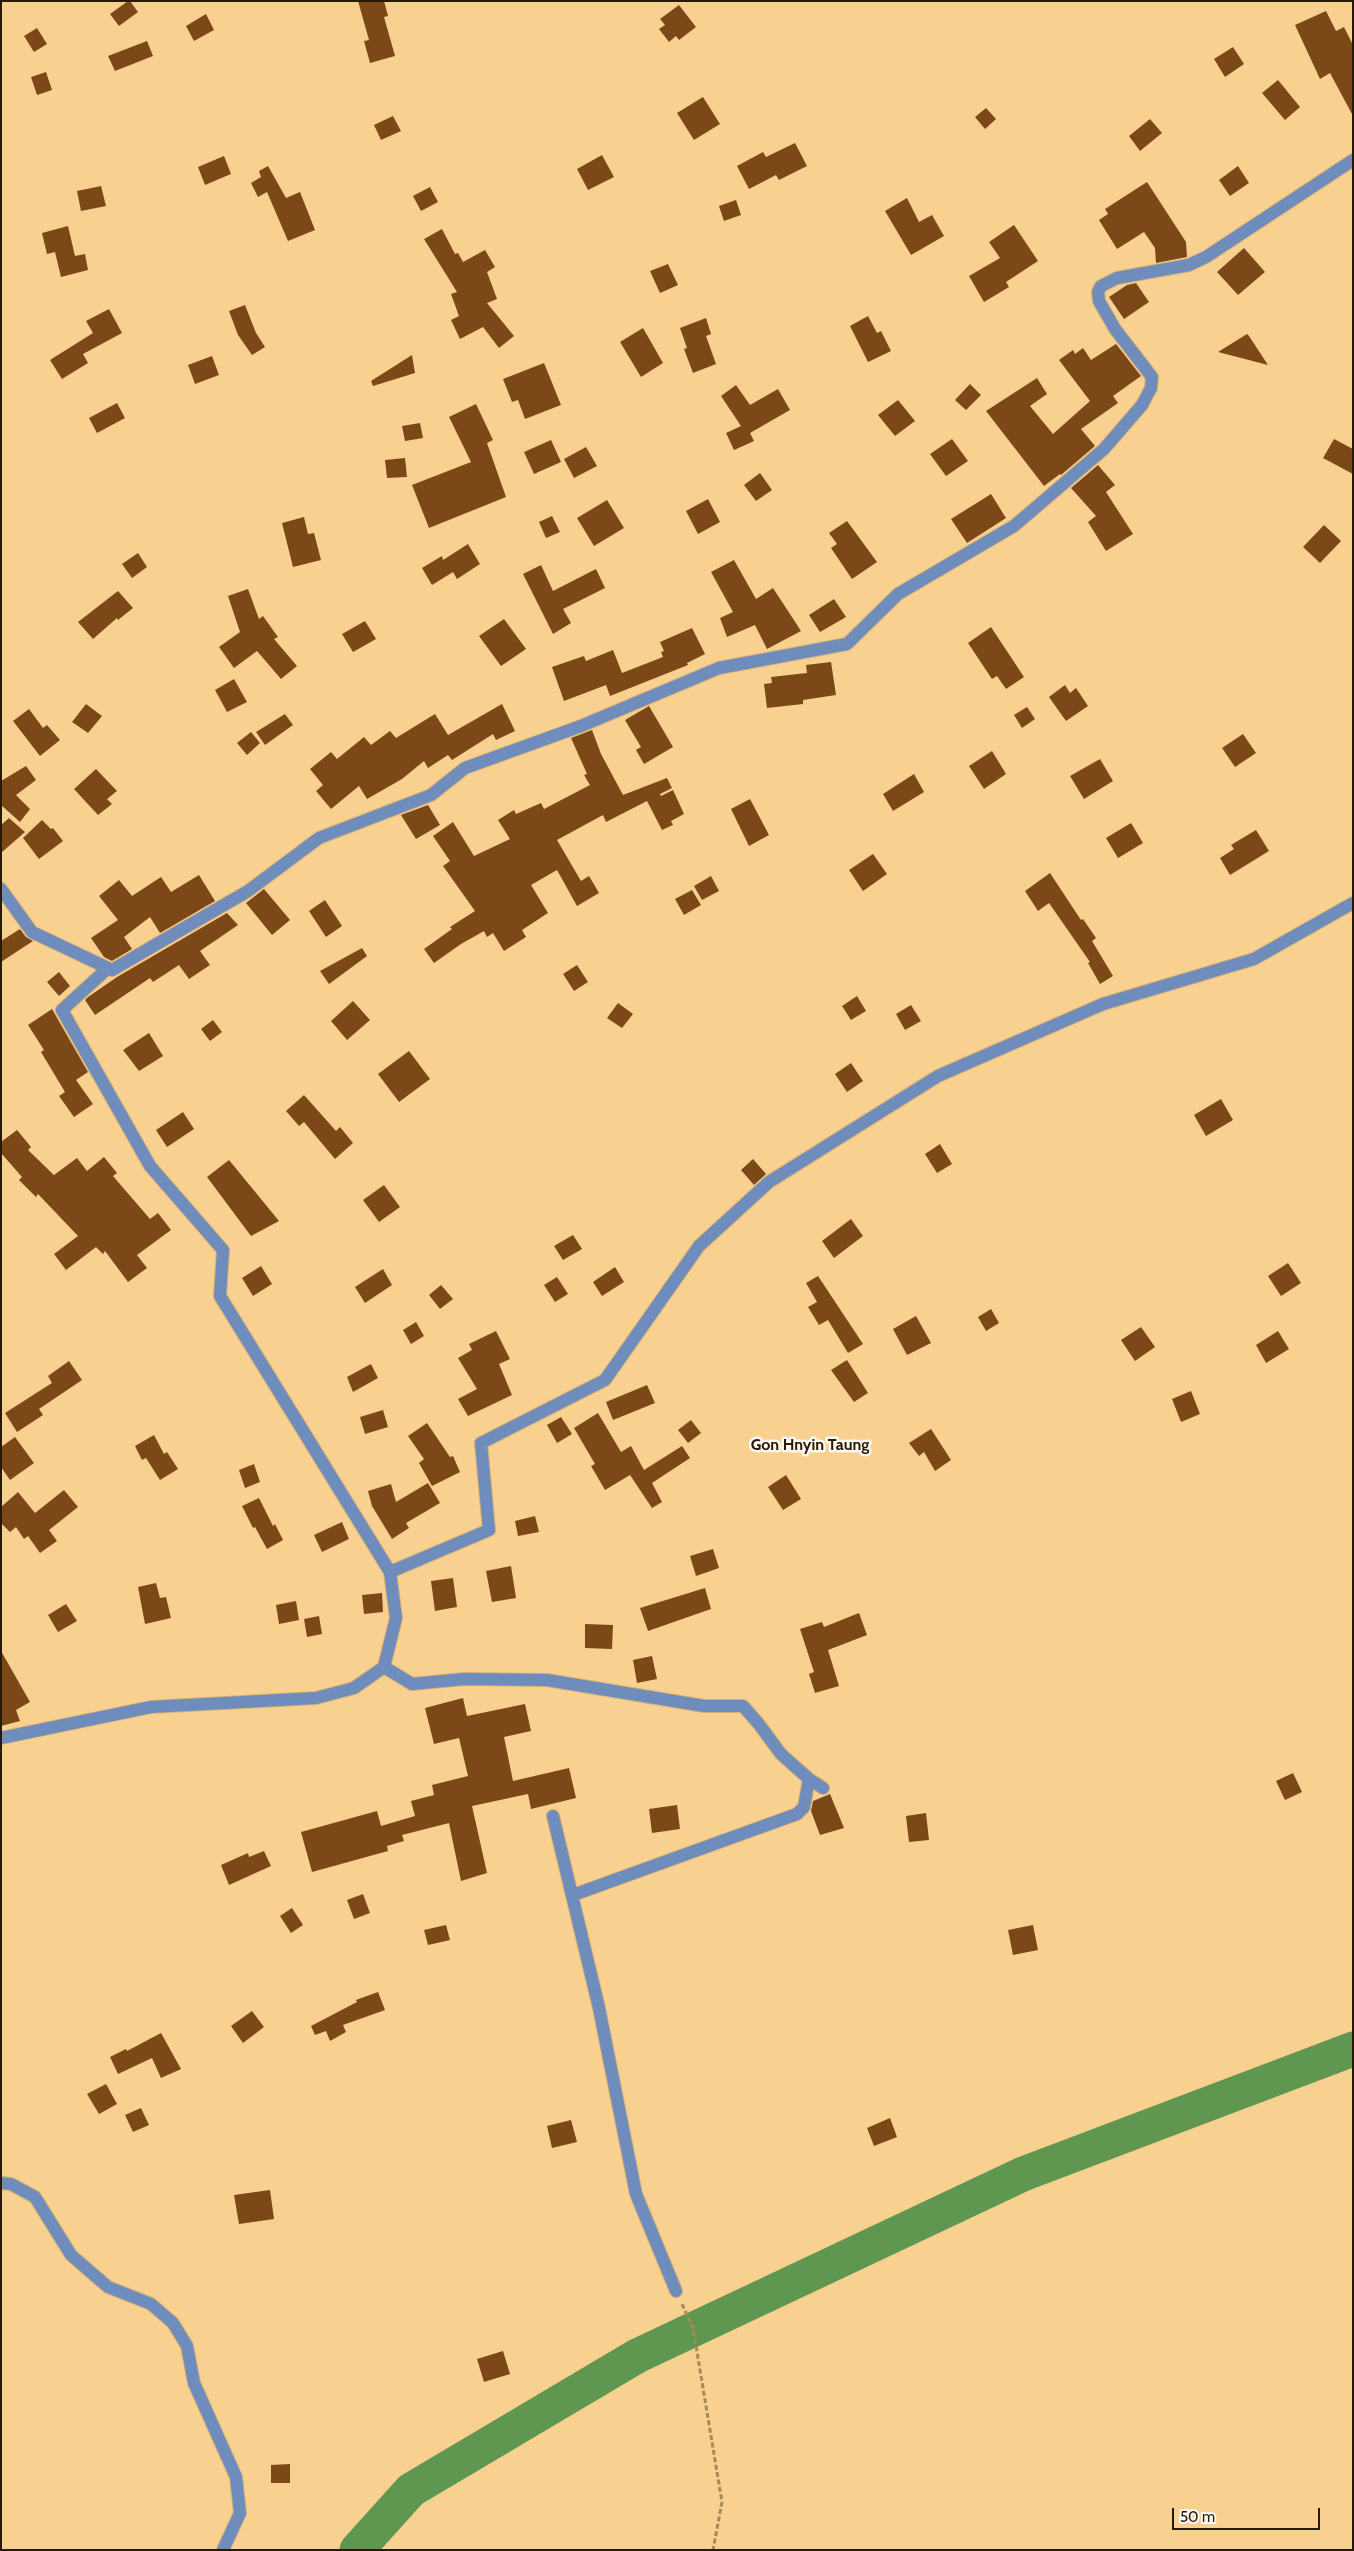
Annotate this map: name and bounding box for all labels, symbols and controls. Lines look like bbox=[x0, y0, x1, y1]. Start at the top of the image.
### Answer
district label: Gon Hnyin Taung bbox=[751, 1435, 869, 1455]
scale bar bbox=[1174, 2498, 1322, 2530]
text: 50 m bbox=[1180, 2508, 1215, 2526]

